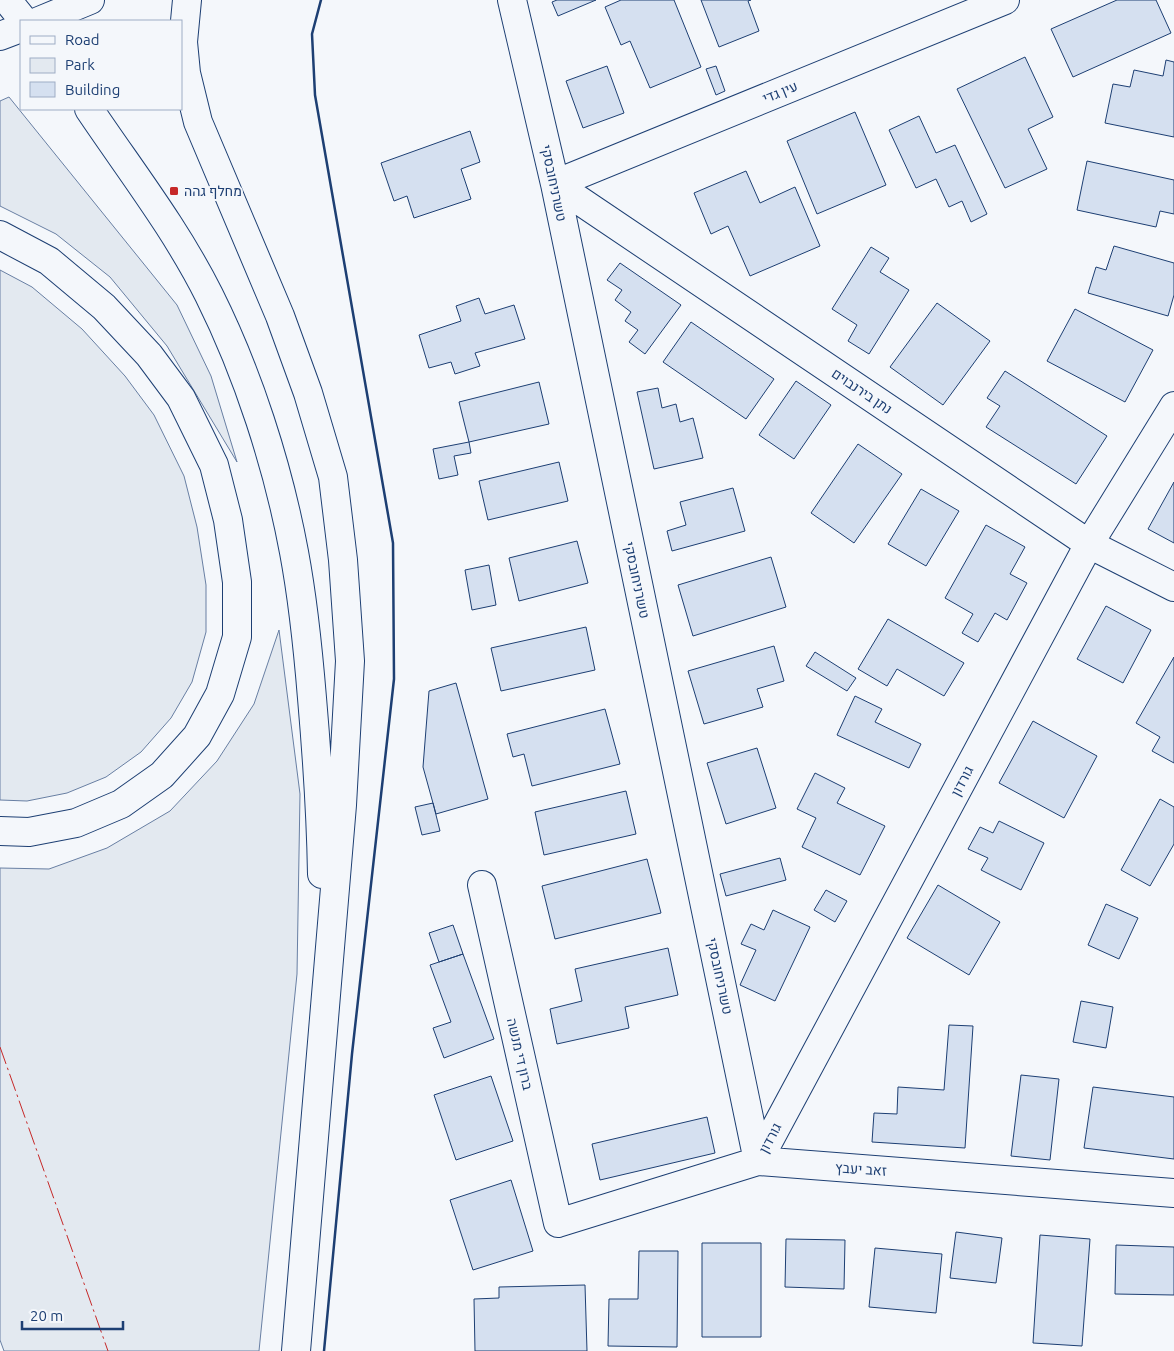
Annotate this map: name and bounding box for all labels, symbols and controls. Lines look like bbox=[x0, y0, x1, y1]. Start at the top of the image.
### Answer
legend bbox=[20, 20, 182, 110]
text: Road bbox=[65, 31, 100, 48]
text: Park bbox=[65, 56, 95, 73]
street label: עין גדי bbox=[760, 78, 800, 106]
text: Building bbox=[65, 81, 120, 98]
street label: טשרניחובסקי bbox=[538, 143, 570, 223]
place label: מחלף גהה bbox=[184, 183, 242, 199]
marker: מחלף גהה bbox=[168, 185, 180, 197]
street label: נתן בירנבוים bbox=[829, 365, 895, 417]
street label: טשרניחובסקי bbox=[621, 540, 653, 620]
street label: גורדון bbox=[947, 763, 977, 799]
street label: טשרניחובסקי bbox=[704, 936, 736, 1016]
street label: ברון די מנשה bbox=[504, 1016, 536, 1092]
street label: גורדון bbox=[755, 1120, 785, 1156]
street label: זאב יעבץ bbox=[835, 1159, 887, 1179]
scale bar bbox=[22, 1298, 124, 1330]
text: 20 m bbox=[30, 1307, 63, 1324]

